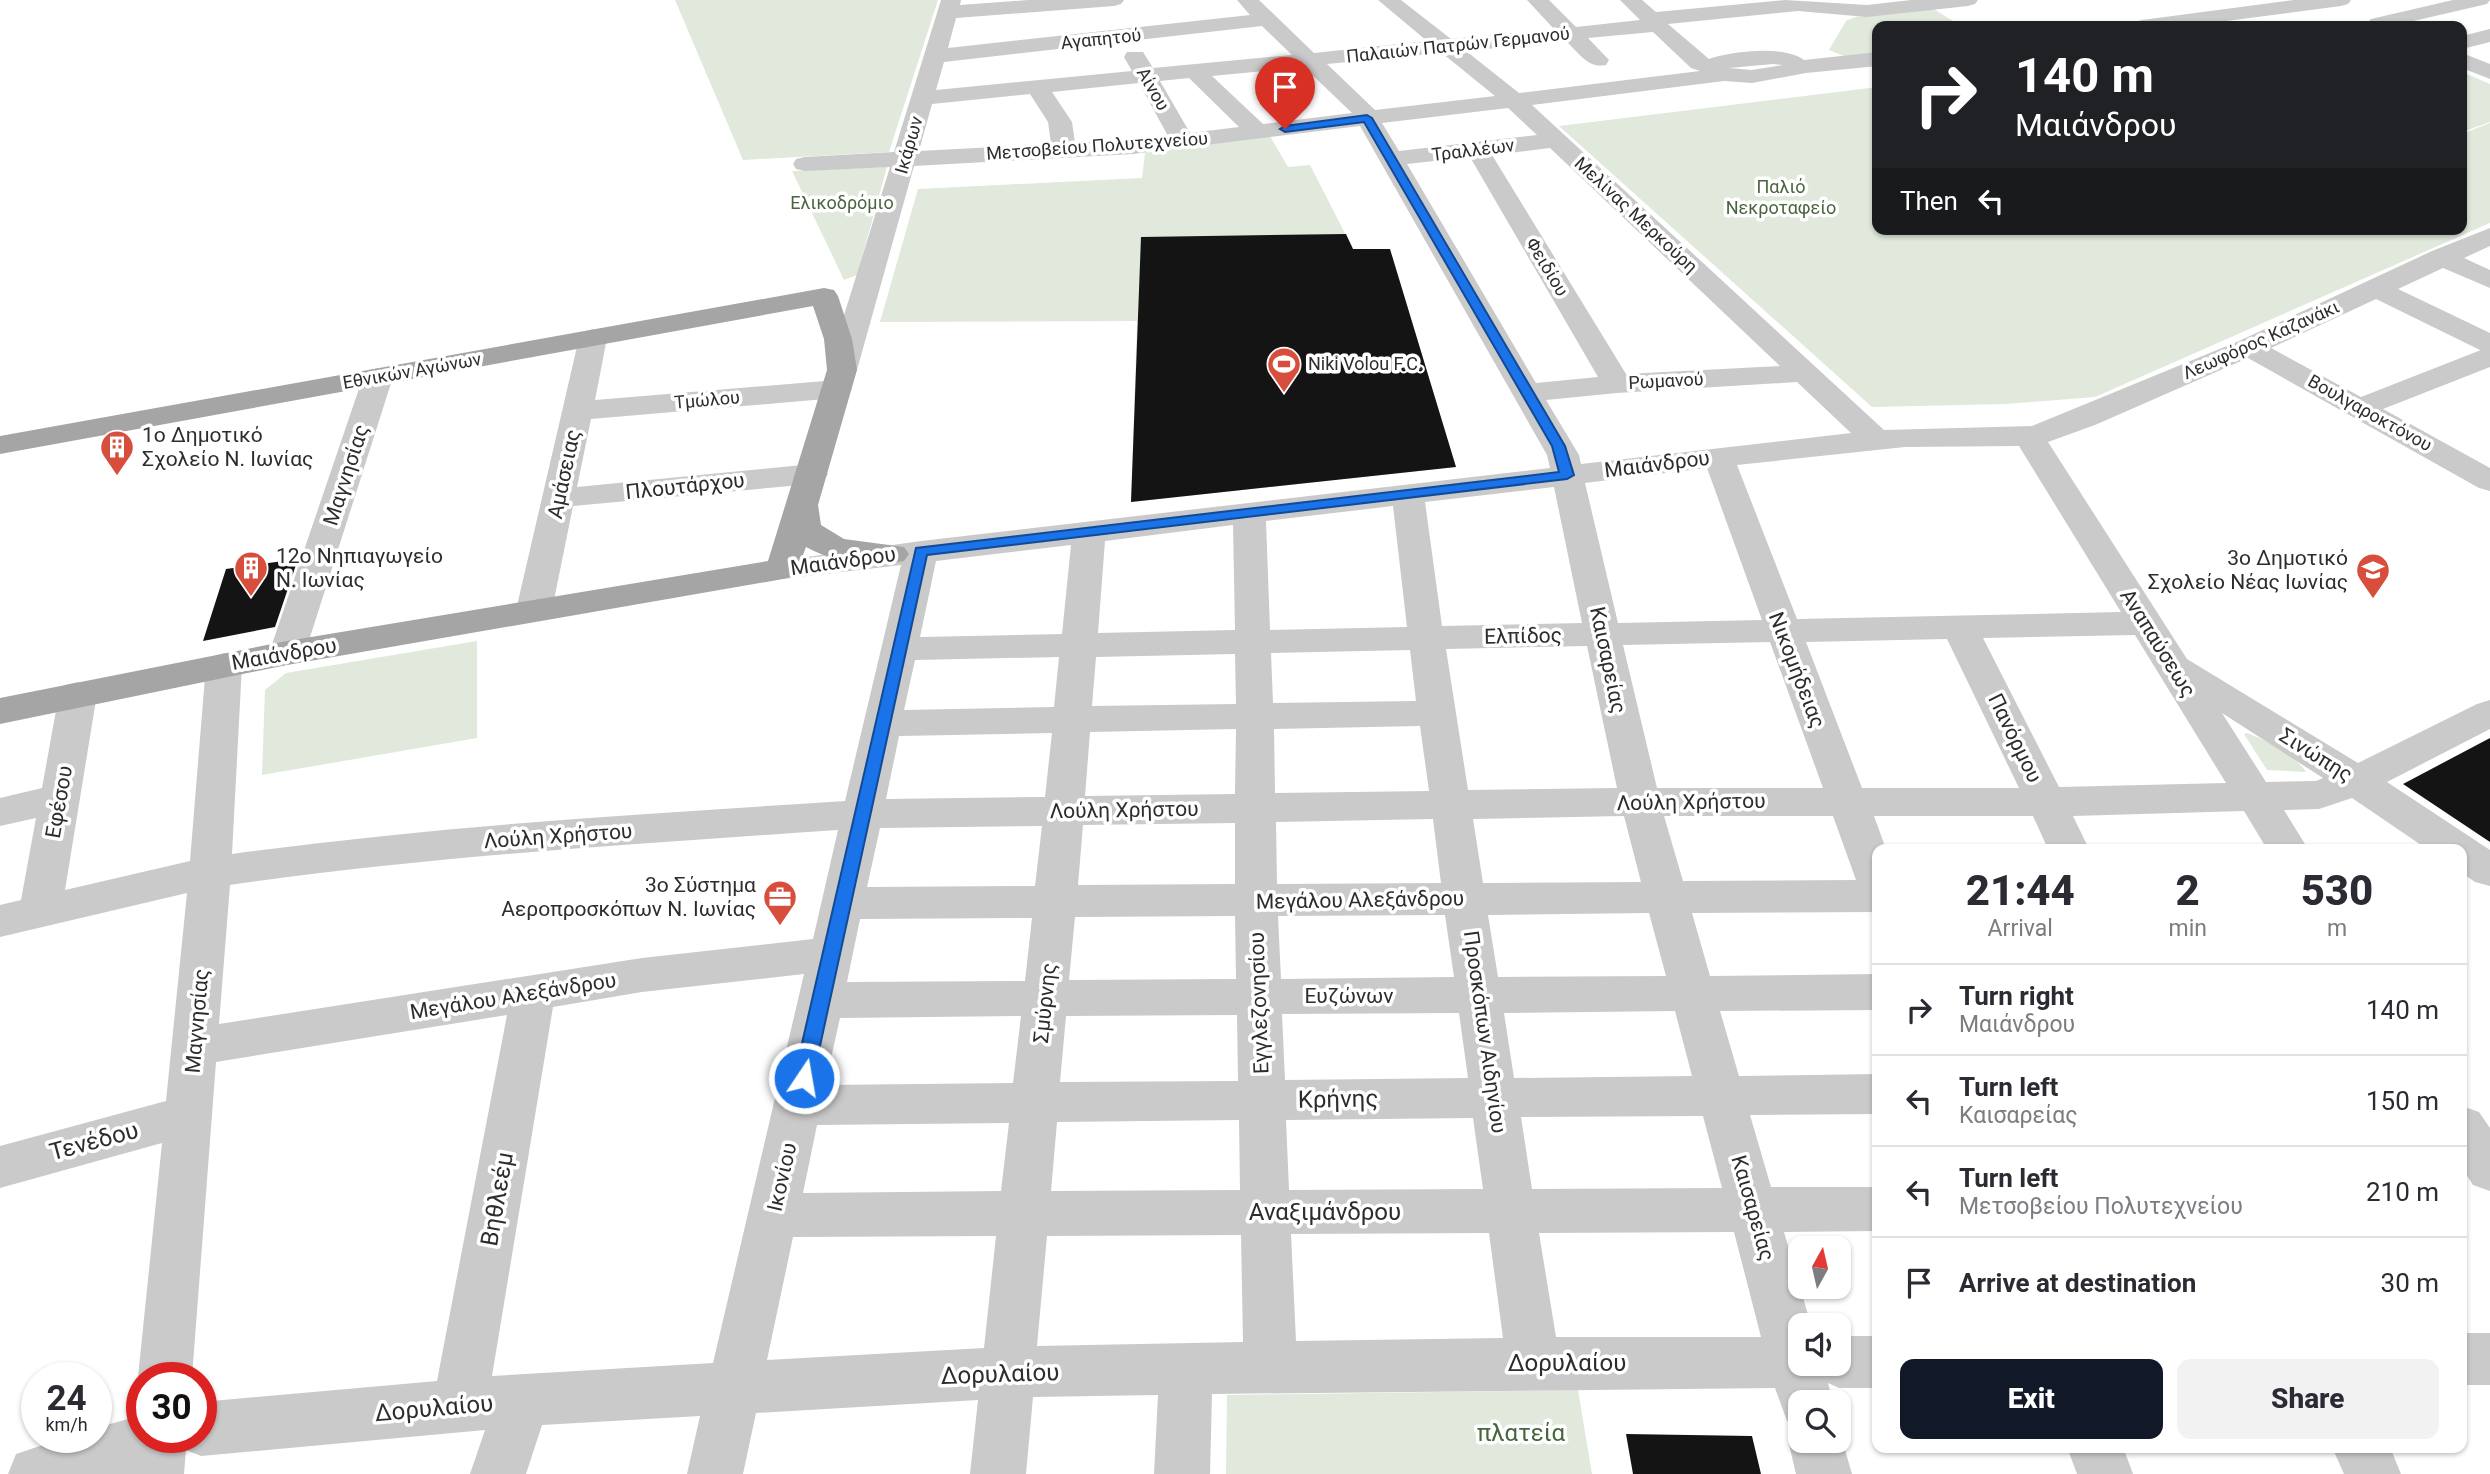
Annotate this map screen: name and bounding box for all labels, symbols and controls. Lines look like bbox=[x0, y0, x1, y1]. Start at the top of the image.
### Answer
street label: Παλαιών Πατρών Γερμανού bbox=[1345, 22, 1571, 67]
street label: Αγαπητού bbox=[1060, 24, 1142, 53]
text: 140 m bbox=[2015, 47, 2154, 104]
icon: right bbox=[1900, 49, 1991, 140]
pin bbox=[1255, 57, 1315, 129]
street label: Αίνου bbox=[1133, 63, 1174, 114]
icon: arrive bbox=[1266, 68, 1304, 106]
text: Μαιάνδρου bbox=[2015, 106, 2177, 144]
street label: Ικάρων bbox=[890, 113, 927, 176]
street label: Μετσοβείου Πολυτεχνείου bbox=[985, 127, 1208, 164]
street label: Τραλλέων bbox=[1430, 134, 1516, 165]
street label: Μελίνας Μερκούρη bbox=[1571, 152, 1702, 277]
park label: Παλιό Νεκροταφείο bbox=[1726, 176, 1836, 218]
icon: left bbox=[1972, 182, 2010, 220]
text: Then bbox=[1900, 186, 1958, 216]
park label: Ελικοδρόμιο bbox=[790, 192, 894, 213]
street label: Φειδίου bbox=[1522, 234, 1573, 300]
street label: Λεωφόρος Καζανάκι bbox=[2179, 296, 2342, 384]
sports icon: Niki Volou F.C. bbox=[1265, 345, 1303, 394]
street label: Εθνικών Αγώνων bbox=[341, 348, 483, 393]
place label: Niki Volou F.C. bbox=[1308, 353, 1423, 374]
street label: Ρωμανού bbox=[1628, 368, 1704, 393]
street label: Βουλγαροκτόνου bbox=[2305, 370, 2436, 455]
street label: Τμώλου bbox=[673, 386, 741, 413]
street label: Μαγνησίας bbox=[318, 422, 374, 528]
place label: 1ο Δημοτικό Σχολείο Ν. Ιωνίας bbox=[142, 423, 313, 471]
street label: Αμάσειας bbox=[543, 427, 585, 521]
building icon: 1ο Δημοτικό Σχολείο Ν. Ιωνίας bbox=[98, 428, 136, 477]
street label: Μαιάνδρου bbox=[1603, 446, 1711, 482]
street label: Πλουτάρχου bbox=[624, 468, 746, 504]
street label: Μαιάνδρου bbox=[789, 542, 897, 580]
place label: 12ο Νηπιαγωγείο Ν. Ιωνίας bbox=[276, 544, 443, 592]
place label: 3ο Δημοτικό Σχολείο Νέας Ιωνίας bbox=[2148, 546, 2348, 594]
building icon: 12ο Νηπιαγωγείο Ν. Ιωνίας bbox=[232, 549, 270, 598]
school or university icon: 3ο Δημοτικό Σχολείο Νέας Ιωνίας bbox=[2354, 551, 2392, 600]
street label: Αναπαύσεως bbox=[2115, 585, 2201, 701]
street label: Καισαρείας bbox=[1585, 604, 1631, 716]
street label: Νικομήδειας bbox=[1764, 609, 1830, 731]
street label: Ελπίδος bbox=[1484, 623, 1562, 649]
street label: Μαιάνδρου bbox=[230, 633, 338, 675]
street label: Πανόρμου bbox=[1983, 690, 2047, 786]
street label: Σινώπης bbox=[2275, 723, 2357, 787]
street label: Εφέσου bbox=[41, 764, 77, 840]
street label: Λούλη Χρήστου bbox=[1616, 789, 1766, 815]
street label: Λούλη Χρήστου bbox=[1049, 797, 1199, 823]
street label: Λούλη Χρήστου bbox=[483, 819, 633, 853]
text: 21:44 bbox=[1966, 866, 2075, 915]
text: 2 bbox=[2176, 866, 2200, 915]
text: 530 bbox=[2301, 866, 2373, 915]
place label: 3ο Σύστημα Αεροπροσκόπων Ν. Ιωνίας bbox=[501, 873, 756, 921]
office icon: 3ο Σύστημα Αεροπροσκόπων Ν. Ιωνίας bbox=[761, 878, 799, 927]
street label: Μεγάλου Αλεξάνδρου bbox=[1256, 886, 1464, 914]
text: Arrival bbox=[1988, 915, 2053, 942]
text: min bbox=[2168, 915, 2207, 942]
text: m bbox=[2327, 915, 2347, 942]
street label: Προσκόπων Αιδηνίου bbox=[1459, 929, 1511, 1135]
street label: Εγγλεζονησίου bbox=[1245, 932, 1273, 1074]
street label: Σμύρνης bbox=[1029, 962, 1061, 1044]
street label: Μαγνησίας bbox=[180, 968, 214, 1074]
street label: Μεγάλου Αλεξάνδρου bbox=[408, 968, 618, 1024]
text: Turn right bbox=[1959, 981, 2074, 1011]
street label: Ευζώνων bbox=[1305, 984, 1393, 1008]
icon: right bbox=[1900, 991, 1938, 1029]
text: 140 m bbox=[2366, 995, 2439, 1025]
text: Μαιάνδρου bbox=[1959, 1011, 2075, 1038]
position arrow bbox=[767, 1041, 841, 1115]
text: Turn left bbox=[1959, 1072, 2058, 1102]
icon: left bbox=[1900, 1082, 1938, 1120]
street label: Κρήνης bbox=[1298, 1084, 1378, 1114]
text: 150 m bbox=[2366, 1086, 2439, 1116]
text: Καισαρείας bbox=[1959, 1102, 2078, 1129]
street label: Τενέδου bbox=[47, 1116, 141, 1166]
street label: Ικονίου bbox=[762, 1140, 802, 1214]
street label: Βηθλεέμ bbox=[475, 1150, 519, 1248]
street label: Καισαρείας bbox=[1727, 1153, 1779, 1263]
text: Turn left bbox=[1959, 1163, 2058, 1193]
icon: left bbox=[1900, 1173, 1938, 1211]
text: 210 m bbox=[2366, 1177, 2439, 1207]
text: Μετσοβείου Πολυτεχνείου bbox=[1959, 1193, 2243, 1220]
street label: Αναξιμάνδρου bbox=[1249, 1198, 1401, 1226]
north arrow bbox=[1788, 1236, 1852, 1298]
map controls bbox=[1788, 1236, 1851, 1453]
icon: arrive bbox=[1900, 1264, 1938, 1302]
text: Arrive at destination bbox=[1959, 1268, 2196, 1298]
text: 30 m bbox=[2381, 1268, 2439, 1298]
button: sound bbox=[1788, 1313, 1851, 1376]
street label: Δορυλαίου bbox=[1508, 1349, 1626, 1377]
street label: Δορυλαίου bbox=[940, 1358, 1060, 1390]
button: Exit bbox=[1900, 1359, 2163, 1439]
button: Share bbox=[2177, 1359, 2439, 1439]
speed limit sign: 30 bbox=[126, 1362, 217, 1453]
text: 24 bbox=[46, 1378, 87, 1419]
street label: Δορυλαίου bbox=[374, 1389, 494, 1427]
button: search bbox=[1788, 1390, 1851, 1453]
text: km/h bbox=[45, 1414, 88, 1435]
park label: πλατεία bbox=[1477, 1419, 1565, 1447]

